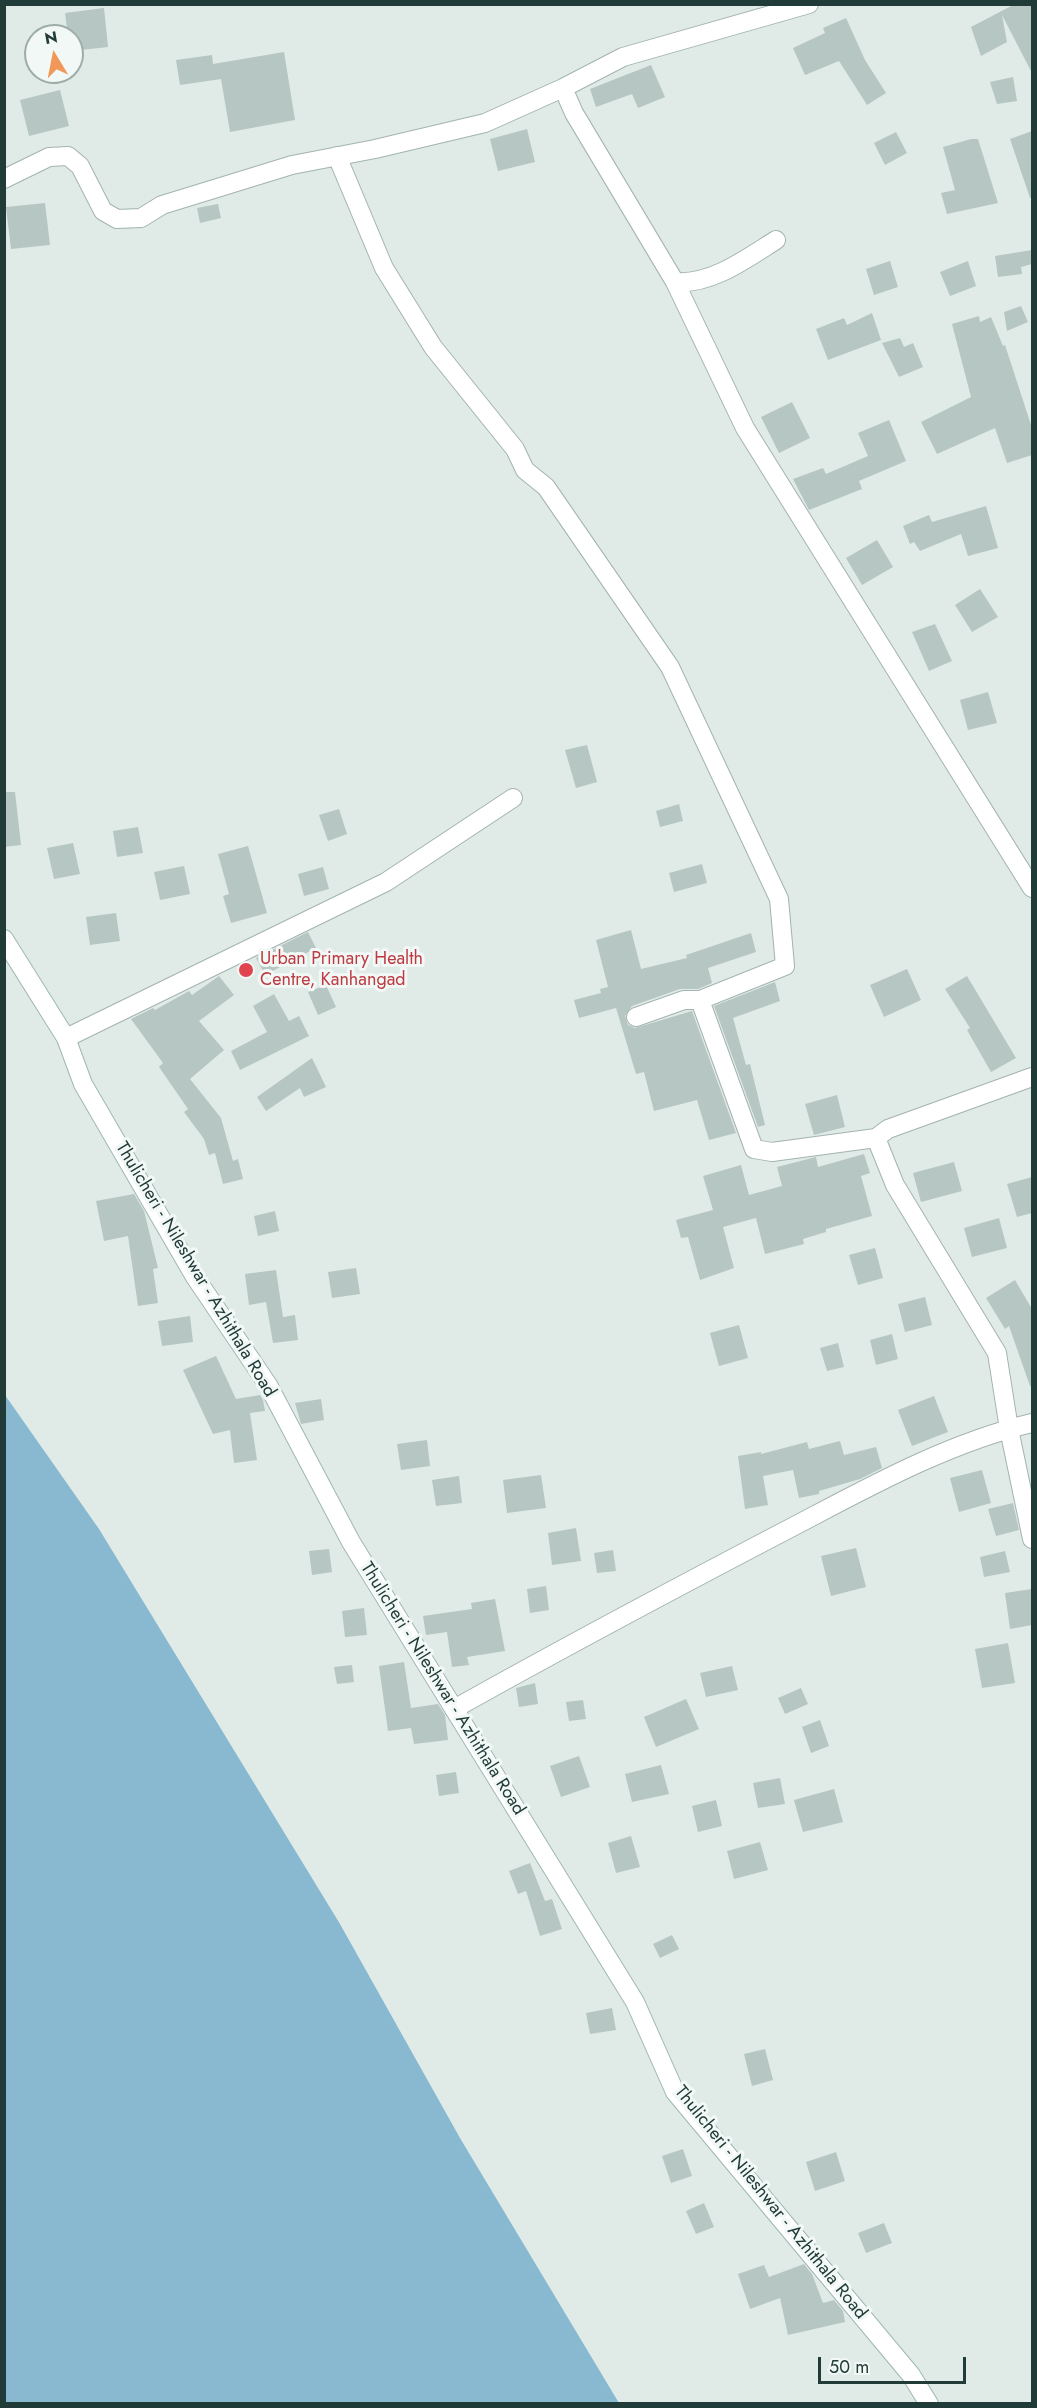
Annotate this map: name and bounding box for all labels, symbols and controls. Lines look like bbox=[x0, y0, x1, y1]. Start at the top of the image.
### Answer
north arrow bbox=[24, 24, 84, 84]
text: N bbox=[43, 25, 59, 50]
place label: Urban Primary Health Centre, Kanhangad bbox=[260, 949, 423, 992]
marker: Urban Primary Health Centre, Kanhangad bbox=[237, 961, 255, 979]
street label: Thulicheri - Nileshwar - Azhithala Road bbox=[110, 1139, 280, 1401]
street label: Thulicheri - Nileshwar - Azhithala Road bbox=[355, 1559, 529, 1819]
street label: Thulicheri - Nileshwar - Azhithala Road bbox=[669, 2082, 871, 2324]
scale bar bbox=[821, 2345, 970, 2383]
text: 50 m bbox=[829, 2354, 869, 2380]

